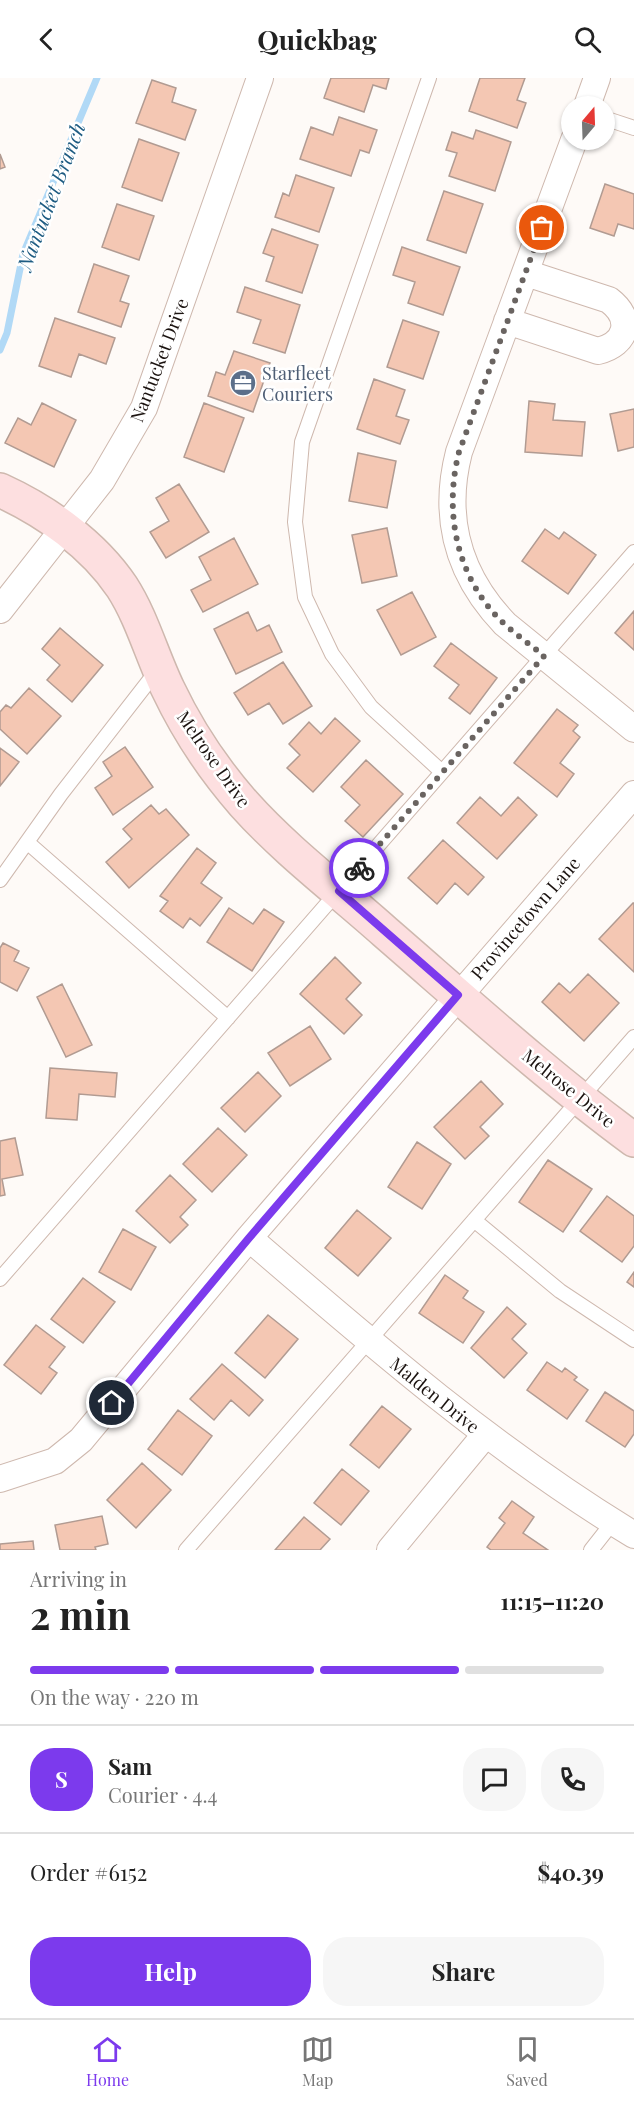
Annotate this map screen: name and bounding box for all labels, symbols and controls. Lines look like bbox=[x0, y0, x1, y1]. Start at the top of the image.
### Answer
text: Quickbag bbox=[257, 21, 377, 57]
icon: back bbox=[30, 23, 63, 56]
icon: search bbox=[571, 23, 604, 56]
north arrow bbox=[561, 96, 615, 150]
map controls bbox=[561, 96, 615, 150]
water label: Nantucket Branch bbox=[9, 118, 91, 275]
pin bbox=[516, 202, 567, 253]
icon: bag bbox=[525, 211, 558, 244]
street label: Nantucket Drive bbox=[124, 295, 194, 425]
place label: Starfleet Couriers bbox=[262, 361, 333, 406]
office icon: Starfleet Couriers bbox=[228, 368, 258, 398]
street label: Melrose Drive bbox=[172, 706, 256, 812]
courier bbox=[329, 838, 389, 898]
icon: bike bbox=[343, 852, 376, 885]
street label: Provincetown Lane bbox=[465, 852, 585, 984]
street label: Melrose Drive bbox=[518, 1043, 620, 1133]
street label: Malden Drive bbox=[385, 1352, 485, 1438]
pin bbox=[86, 1377, 137, 1428]
icon: home bbox=[95, 1386, 128, 1419]
text: Arriving in bbox=[30, 1565, 127, 1592]
text: 11:15–11:20 bbox=[501, 1586, 604, 1616]
text: 2 min bbox=[30, 1588, 131, 1640]
text: On the way · 220 m bbox=[30, 1683, 199, 1710]
button: chat bbox=[463, 1748, 526, 1811]
button: phone bbox=[541, 1748, 604, 1811]
text: Sam bbox=[108, 1751, 152, 1781]
text: S bbox=[55, 1764, 68, 1794]
text: Courier · 4.4 bbox=[108, 1781, 217, 1808]
text: Order #6152 bbox=[30, 1857, 147, 1887]
text: $40.39 bbox=[537, 1857, 604, 1887]
button: Help bbox=[30, 1937, 311, 2006]
button: Share bbox=[323, 1937, 604, 2006]
tab: Home bbox=[86, 2033, 129, 2090]
tab: Map bbox=[301, 2033, 334, 2090]
tab: Saved bbox=[506, 2033, 548, 2090]

